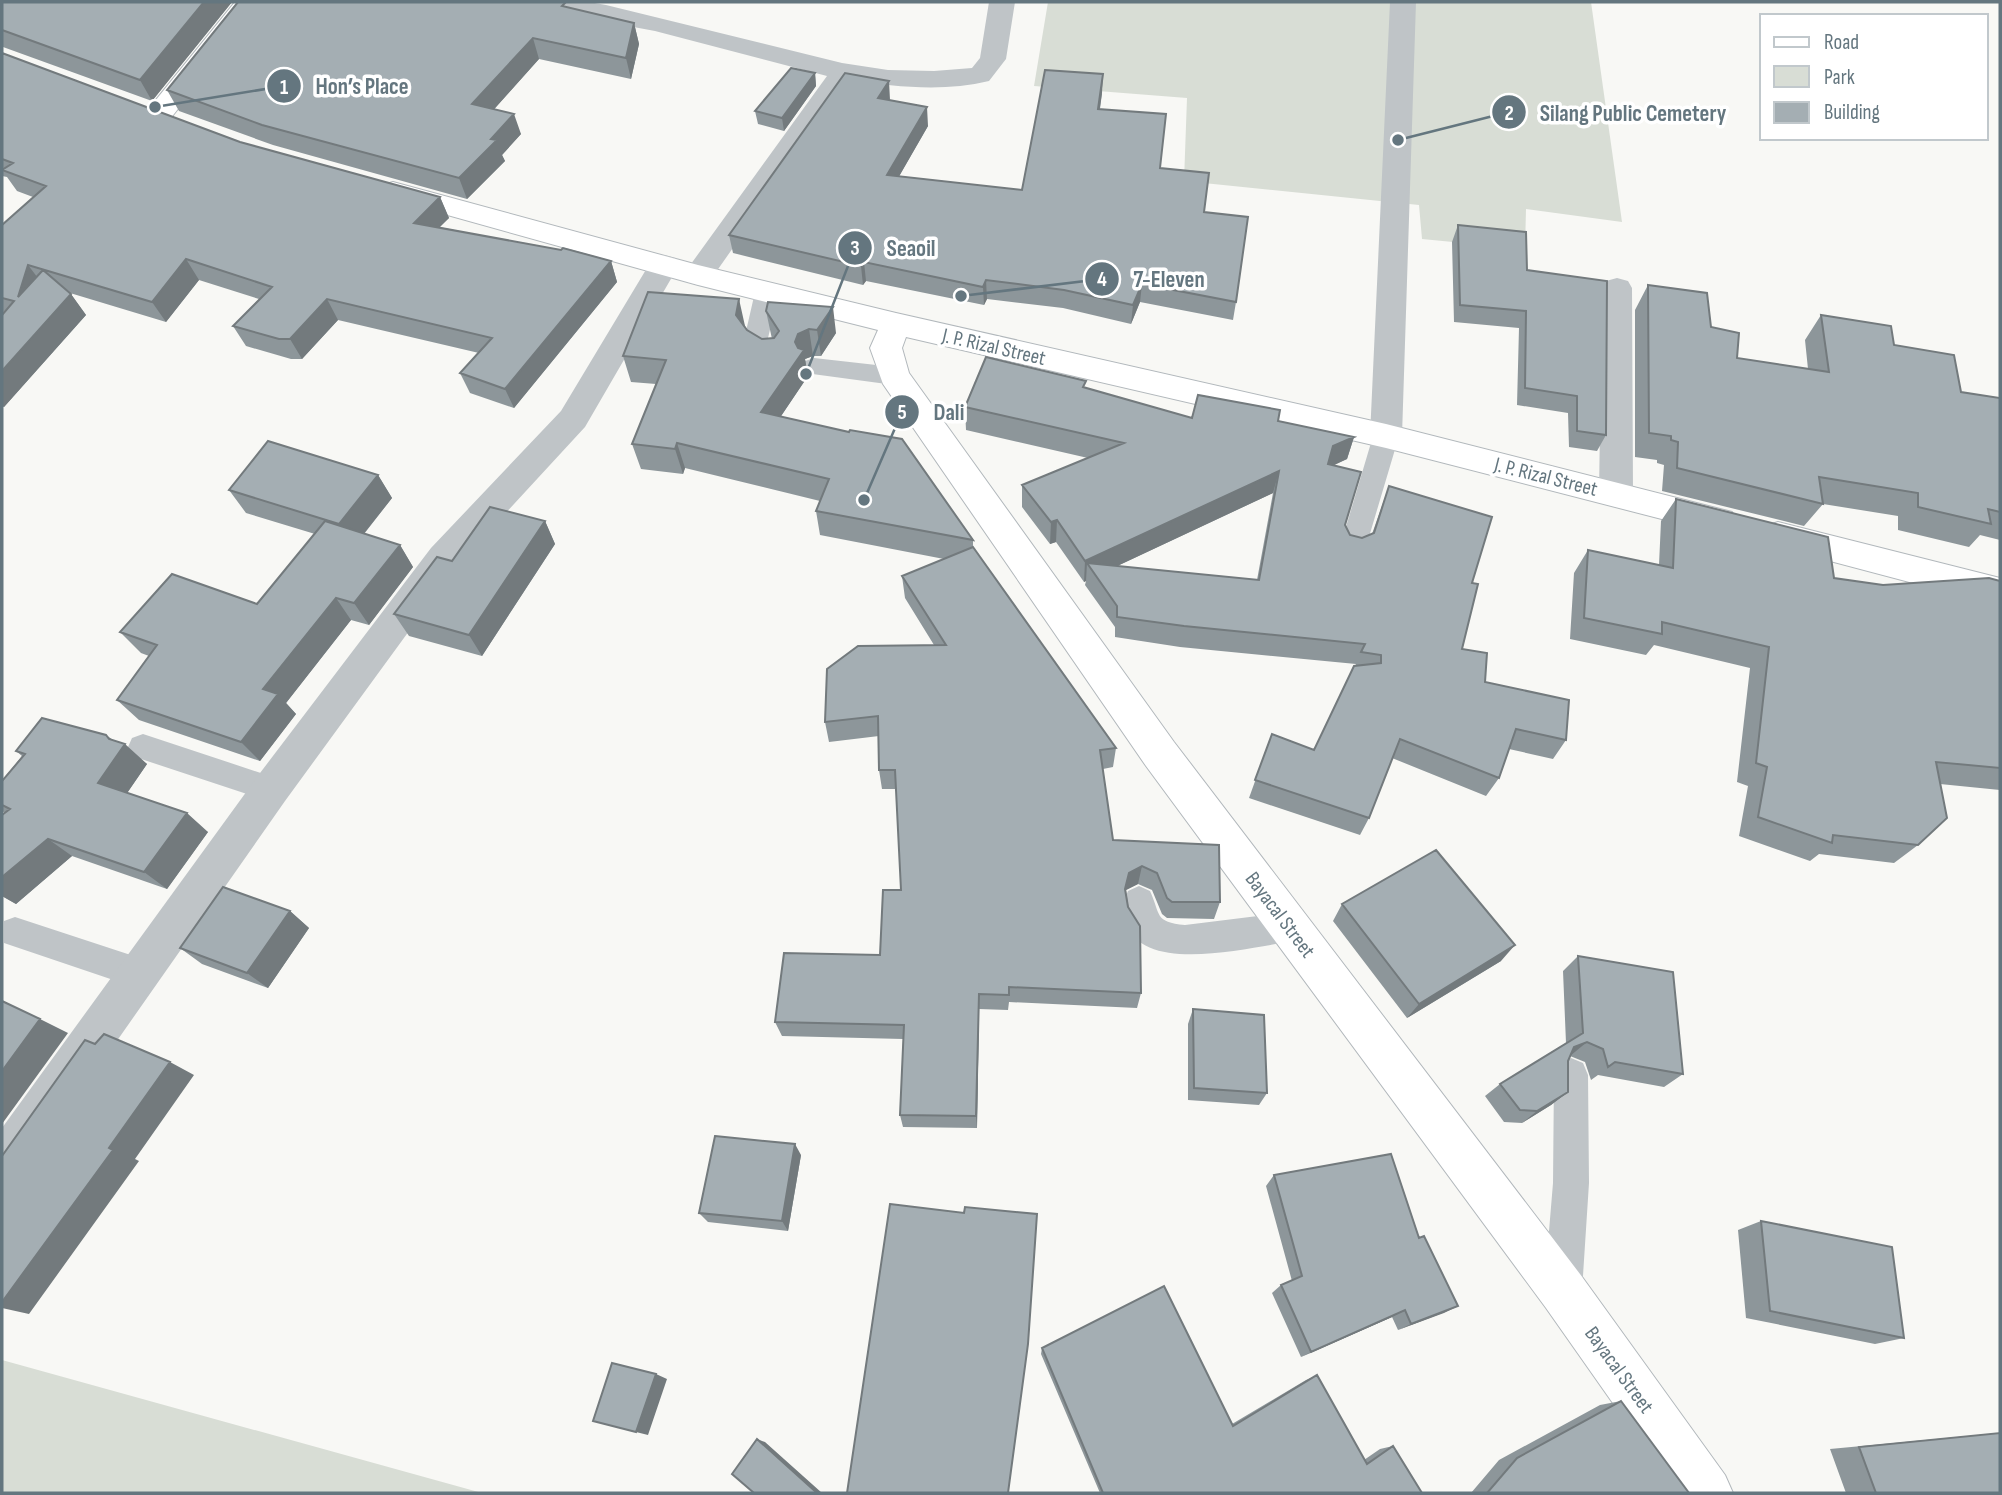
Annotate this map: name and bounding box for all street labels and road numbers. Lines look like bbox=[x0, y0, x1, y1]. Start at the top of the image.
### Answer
street label: J. P. Rizal Street bbox=[939, 323, 1048, 371]
street label: J. P. Rizal Street bbox=[1491, 452, 1600, 502]
street label: Bayacal Street bbox=[1240, 867, 1320, 963]
street label: Bayacal Street bbox=[1579, 1322, 1659, 1418]

